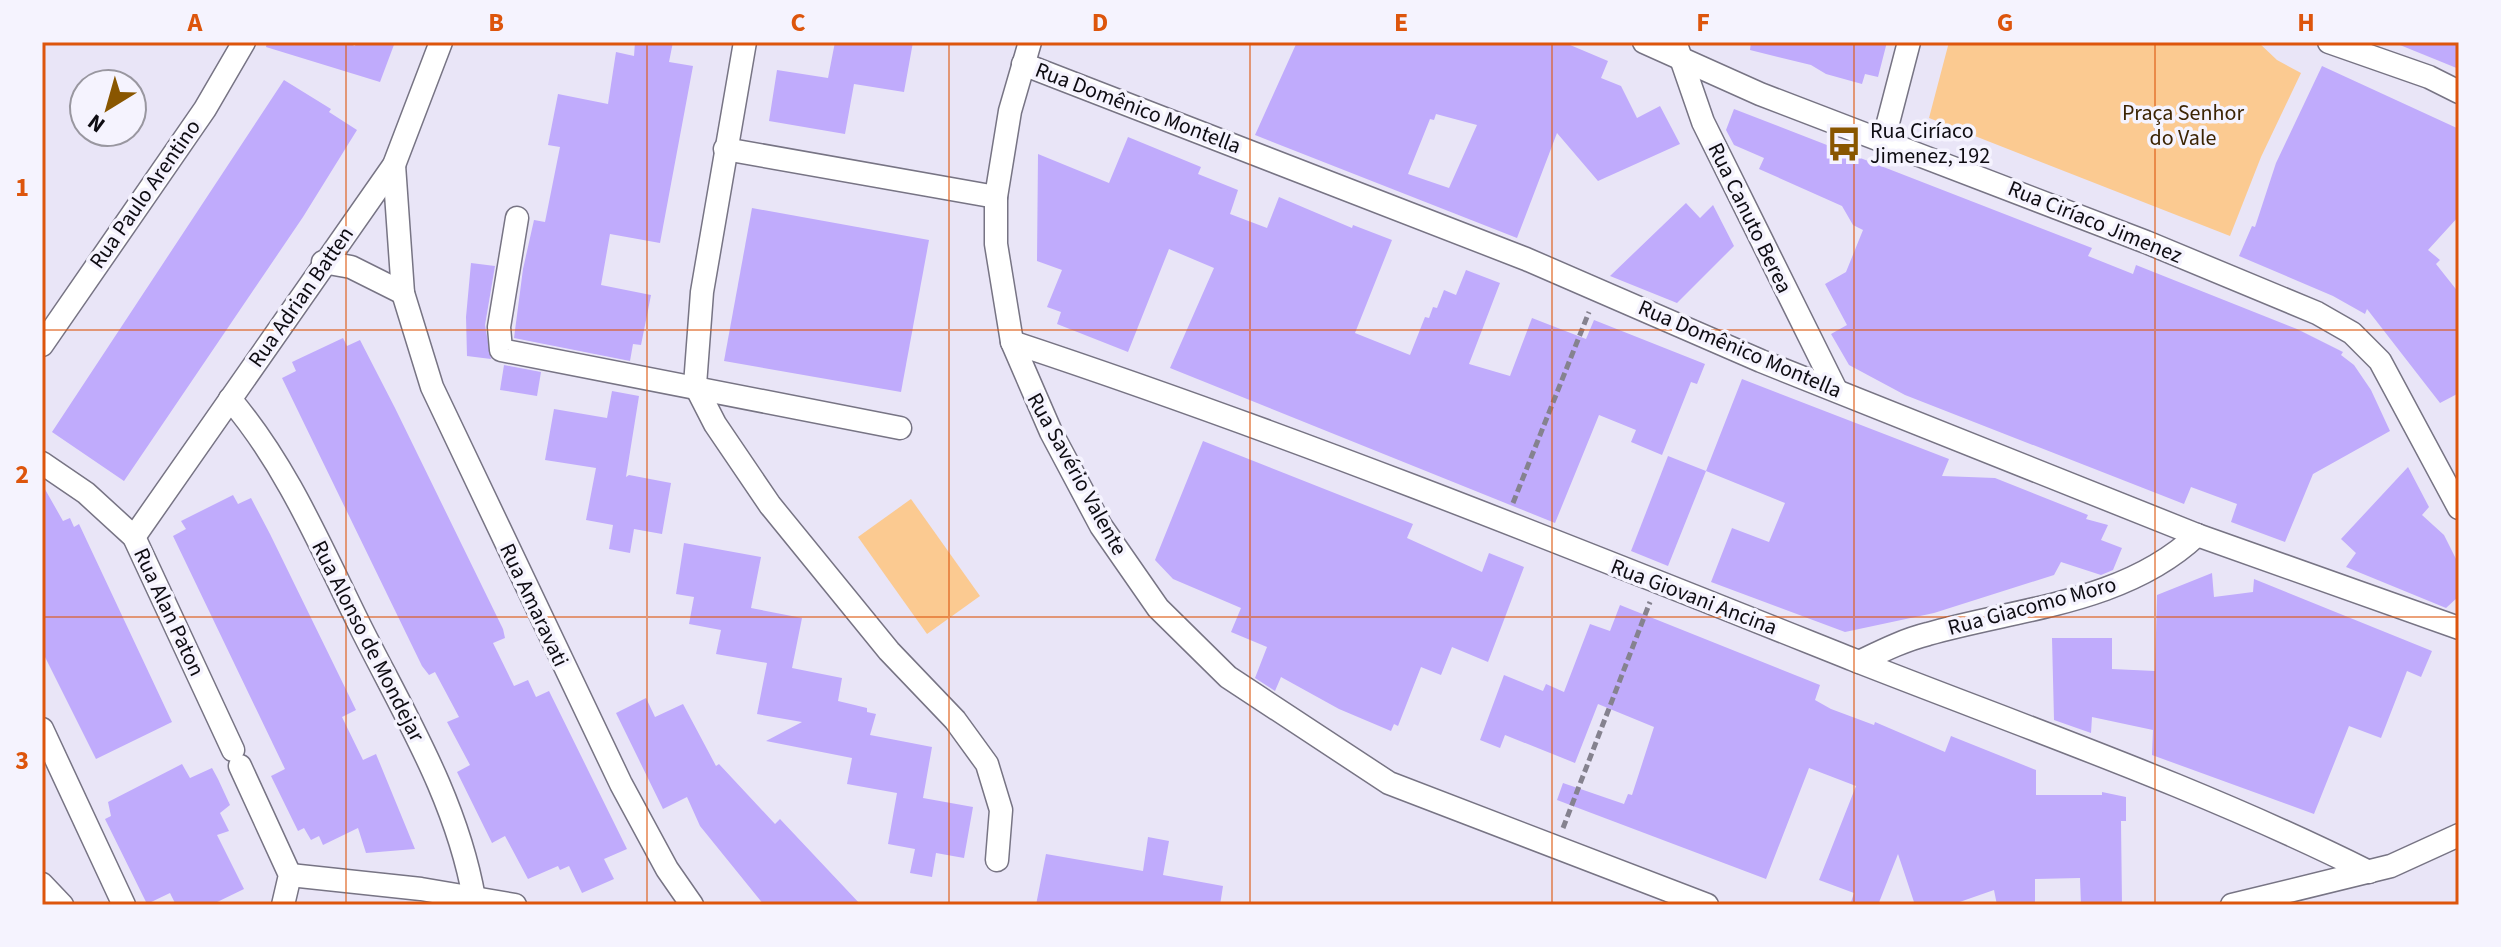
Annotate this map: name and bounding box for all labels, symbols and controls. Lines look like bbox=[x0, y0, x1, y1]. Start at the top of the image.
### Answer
text: A bbox=[187, 4, 204, 41]
text: B bbox=[488, 4, 504, 41]
text: C bbox=[790, 4, 806, 41]
text: D bbox=[1092, 4, 1108, 41]
text: E bbox=[1394, 4, 1408, 41]
text: F bbox=[1696, 4, 1710, 41]
text: G bbox=[1997, 4, 2013, 41]
text: H bbox=[2297, 4, 2315, 41]
street label: Rua Domênico Montella bbox=[1030, 54, 1246, 162]
north arrow bbox=[68, 68, 148, 148]
park label: Praça Senhor do Vale bbox=[2122, 97, 2244, 154]
text: N bbox=[81, 106, 112, 140]
street label: Rua Paulo Arentino bbox=[82, 113, 208, 275]
place label: Rua Ciríaco Jimenez, 192 bbox=[1870, 115, 1990, 172]
bus stop icon: Rua Ciríaco Jimenez, 192 bbox=[1825, 125, 1863, 163]
street label: Rua Canuto Berea bbox=[1700, 137, 1800, 299]
text: 1 bbox=[15, 169, 29, 206]
street label: Rua Ciríaco Jimenez bbox=[2003, 172, 2187, 272]
street label: Rua Adrian Batten bbox=[240, 220, 362, 374]
street label: Rua Domênico Montella bbox=[1633, 292, 1847, 406]
street label: Rua Savério Valente bbox=[1019, 387, 1135, 561]
text: 2 bbox=[15, 456, 29, 493]
street label: Rua Alonso de Mondejar bbox=[303, 535, 433, 747]
street label: Rua Amaravati bbox=[491, 538, 577, 672]
street label: Rua Alan Paton bbox=[125, 542, 213, 682]
street label: Rua Giovani Ancina bbox=[1606, 551, 1782, 643]
street label: Rua Giacomo Moro bbox=[1944, 568, 2120, 644]
text: 3 bbox=[15, 742, 29, 779]

